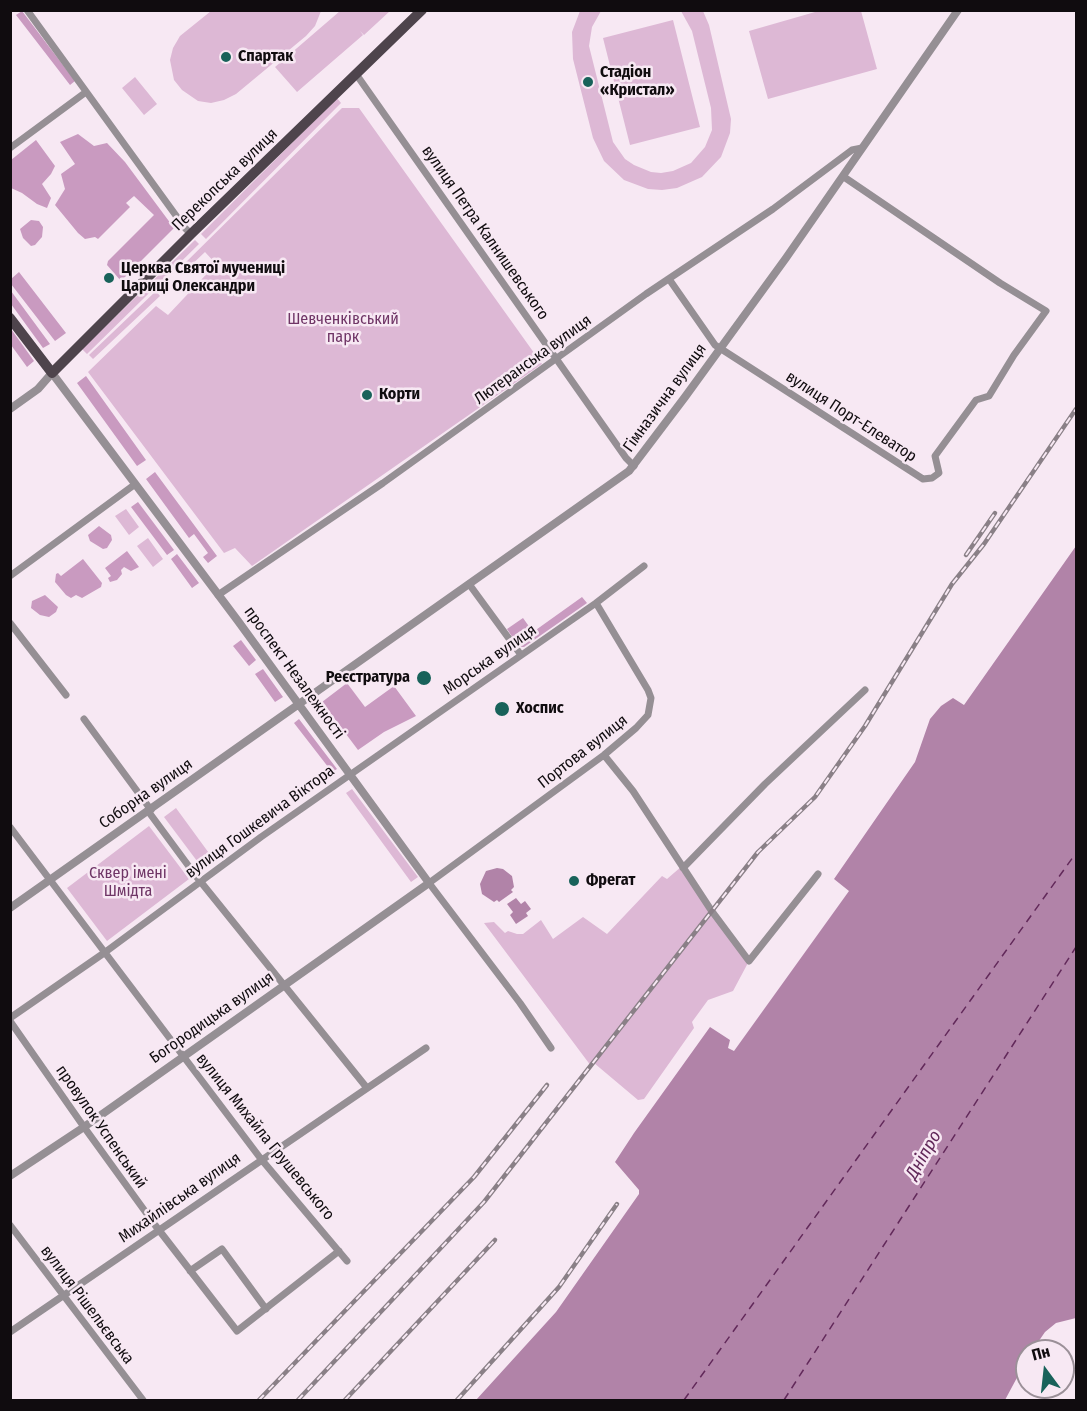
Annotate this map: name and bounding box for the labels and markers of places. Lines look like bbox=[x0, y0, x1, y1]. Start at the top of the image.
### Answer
place label: Спартак bbox=[238, 47, 293, 67]
marker: Спартак bbox=[219, 50, 233, 64]
place label: Стадіон «Кристал» bbox=[600, 63, 675, 101]
marker: Стадіон «Кристал» bbox=[581, 75, 595, 89]
place label: Церква Святої мучениці Цариці Олександри bbox=[121, 259, 285, 297]
marker: Церква Святої мучениці Цариці Олександри bbox=[102, 271, 116, 285]
place label: Корти bbox=[379, 385, 420, 405]
marker: Корти bbox=[360, 388, 374, 402]
place label: Реєстратура bbox=[326, 668, 410, 688]
marker: Реєстратура bbox=[415, 669, 433, 687]
place label: Хоспис bbox=[516, 699, 564, 719]
marker: Хоспис bbox=[493, 700, 511, 718]
place label: Фрегат bbox=[586, 871, 635, 891]
marker: Фрегат bbox=[567, 874, 581, 888]

